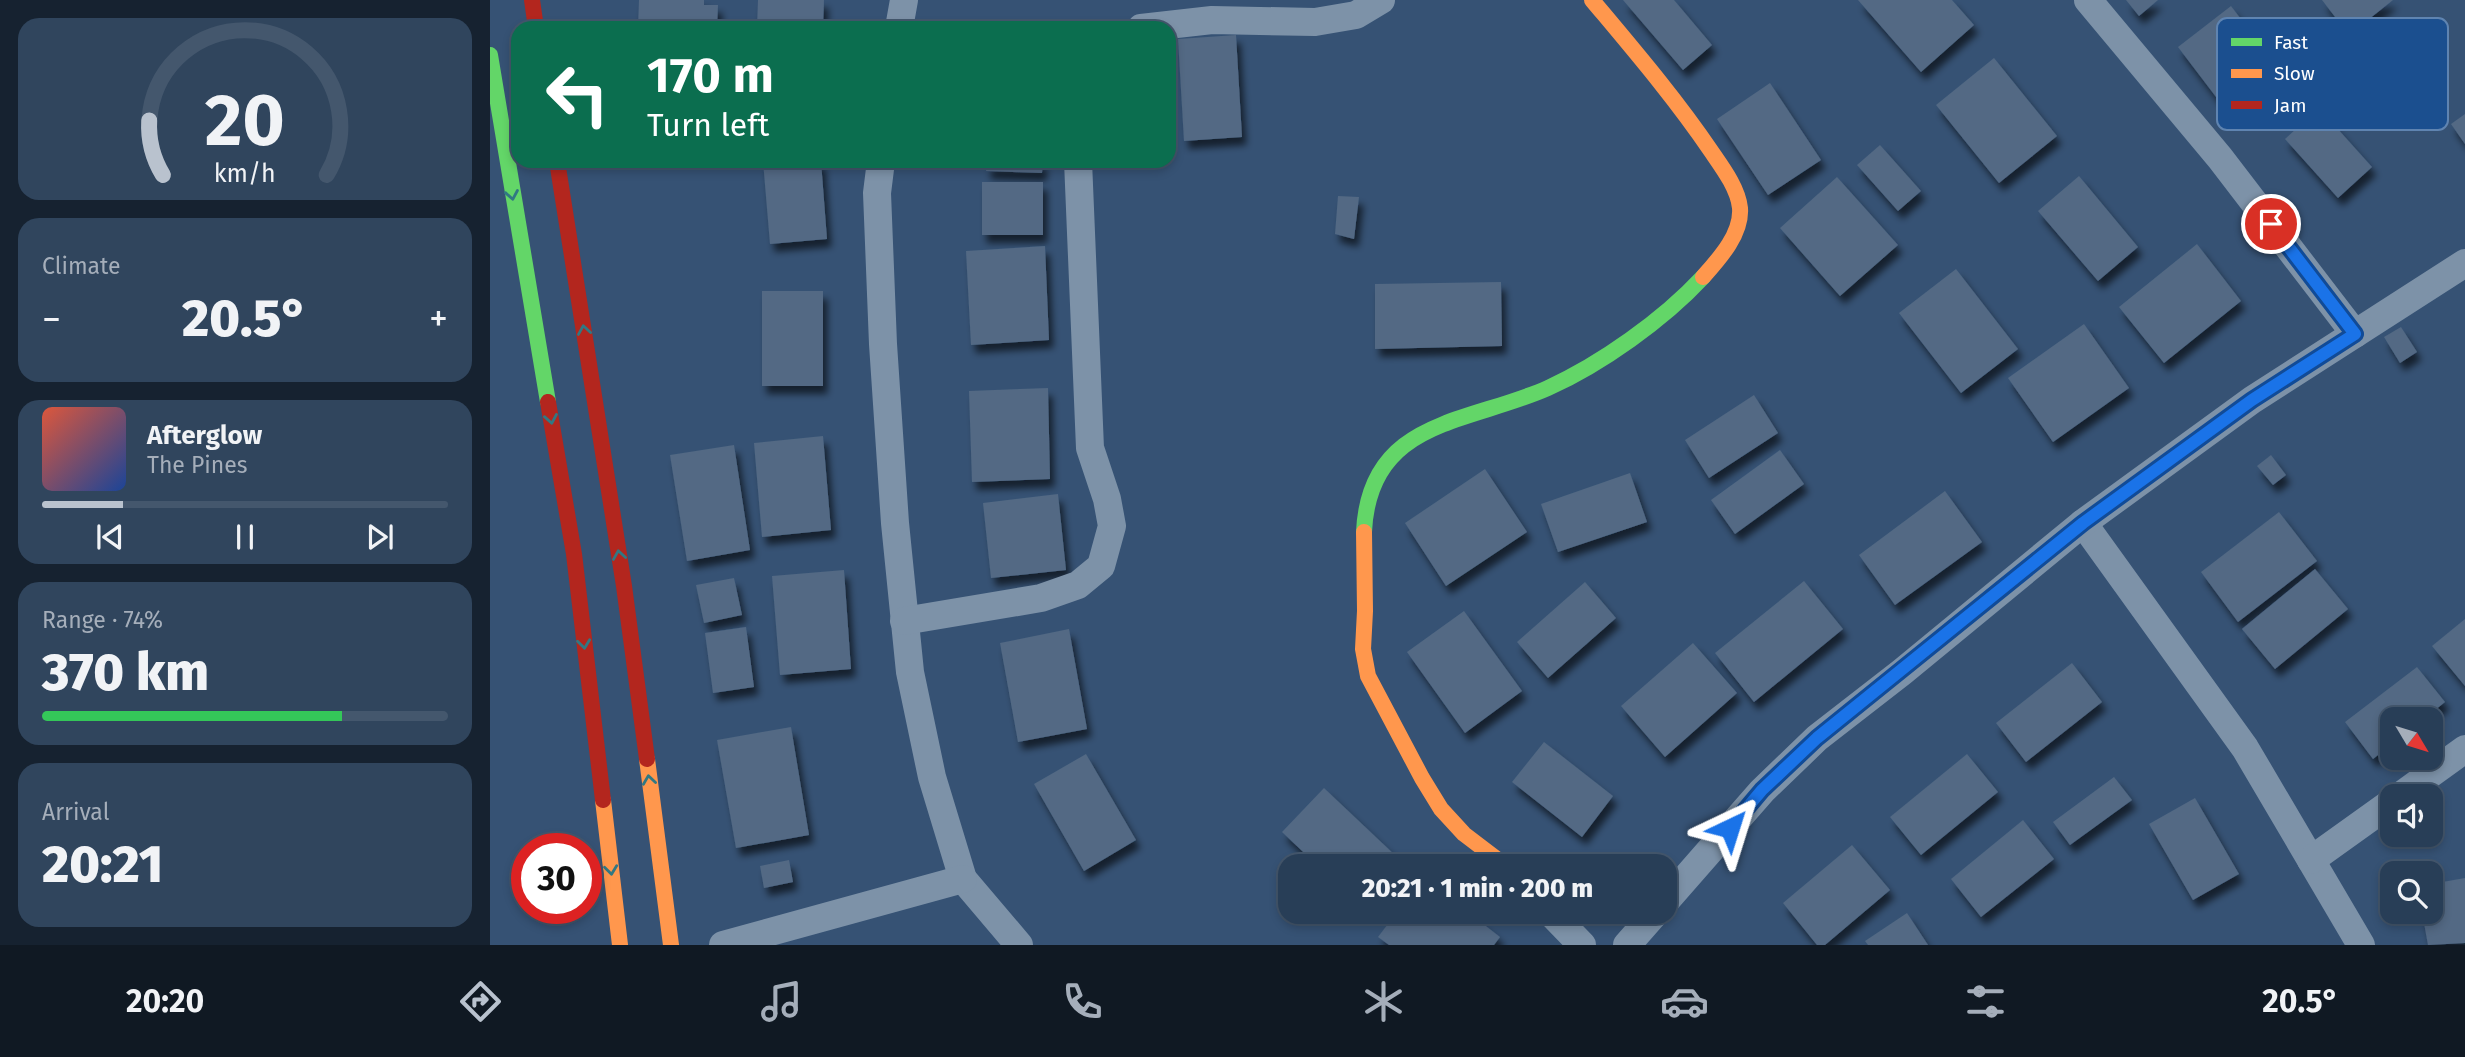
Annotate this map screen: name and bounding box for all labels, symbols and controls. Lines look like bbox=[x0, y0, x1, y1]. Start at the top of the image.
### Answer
legend bbox=[2217, 18, 2448, 130]
text: Fast bbox=[2274, 31, 2308, 54]
text: 170 m bbox=[647, 46, 774, 105]
icon: left bbox=[532, 49, 623, 140]
text: Slow bbox=[2274, 62, 2315, 85]
text: 20 bbox=[205, 77, 285, 164]
text: Jam bbox=[2274, 94, 2306, 117]
text: Turn left bbox=[647, 106, 769, 144]
text: km/h bbox=[214, 159, 276, 189]
one-way arrow bbox=[504, 189, 519, 201]
pin bbox=[2241, 194, 2301, 254]
icon: arrive bbox=[2252, 205, 2290, 243]
text: Climate bbox=[42, 252, 121, 280]
text: 20.5° bbox=[182, 287, 308, 350]
text: − bbox=[42, 296, 61, 342]
text: + bbox=[429, 296, 448, 342]
one-way arrow bbox=[577, 324, 592, 336]
one-way arrow bbox=[543, 413, 558, 425]
text: Afterglow bbox=[147, 420, 262, 451]
text: The Pines bbox=[147, 451, 248, 479]
icon: previous bbox=[91, 518, 129, 556]
icon: pause bbox=[226, 518, 264, 556]
icon: next bbox=[361, 518, 399, 556]
one-way arrow bbox=[612, 549, 627, 561]
text: Range · 74% bbox=[42, 606, 163, 634]
one-way arrow bbox=[577, 638, 592, 650]
text: 370 km bbox=[42, 641, 209, 704]
north arrow bbox=[2380, 707, 2443, 770]
map controls bbox=[2380, 707, 2443, 924]
one-way arrow bbox=[641, 774, 656, 786]
button: sound bbox=[2380, 784, 2443, 847]
position arrow bbox=[1693, 791, 1767, 865]
text: Arrival bbox=[42, 798, 109, 826]
text: 20:21 bbox=[42, 833, 163, 896]
speed limit sign: 30 bbox=[511, 833, 602, 924]
button: search bbox=[2380, 861, 2443, 924]
one-way arrow bbox=[603, 864, 618, 876]
text: 20:21 · 1 min · 200 m bbox=[1362, 873, 1593, 904]
icon: directions bbox=[456, 977, 505, 1026]
icon: music bbox=[757, 977, 806, 1026]
icon: phone bbox=[1058, 977, 1107, 1026]
icon: climate bbox=[1359, 977, 1408, 1026]
icon: car bbox=[1660, 977, 1709, 1026]
icon: filters bbox=[1961, 977, 2010, 1026]
text: 20:20 bbox=[126, 982, 204, 1020]
text: 20.5° bbox=[2262, 982, 2339, 1020]

